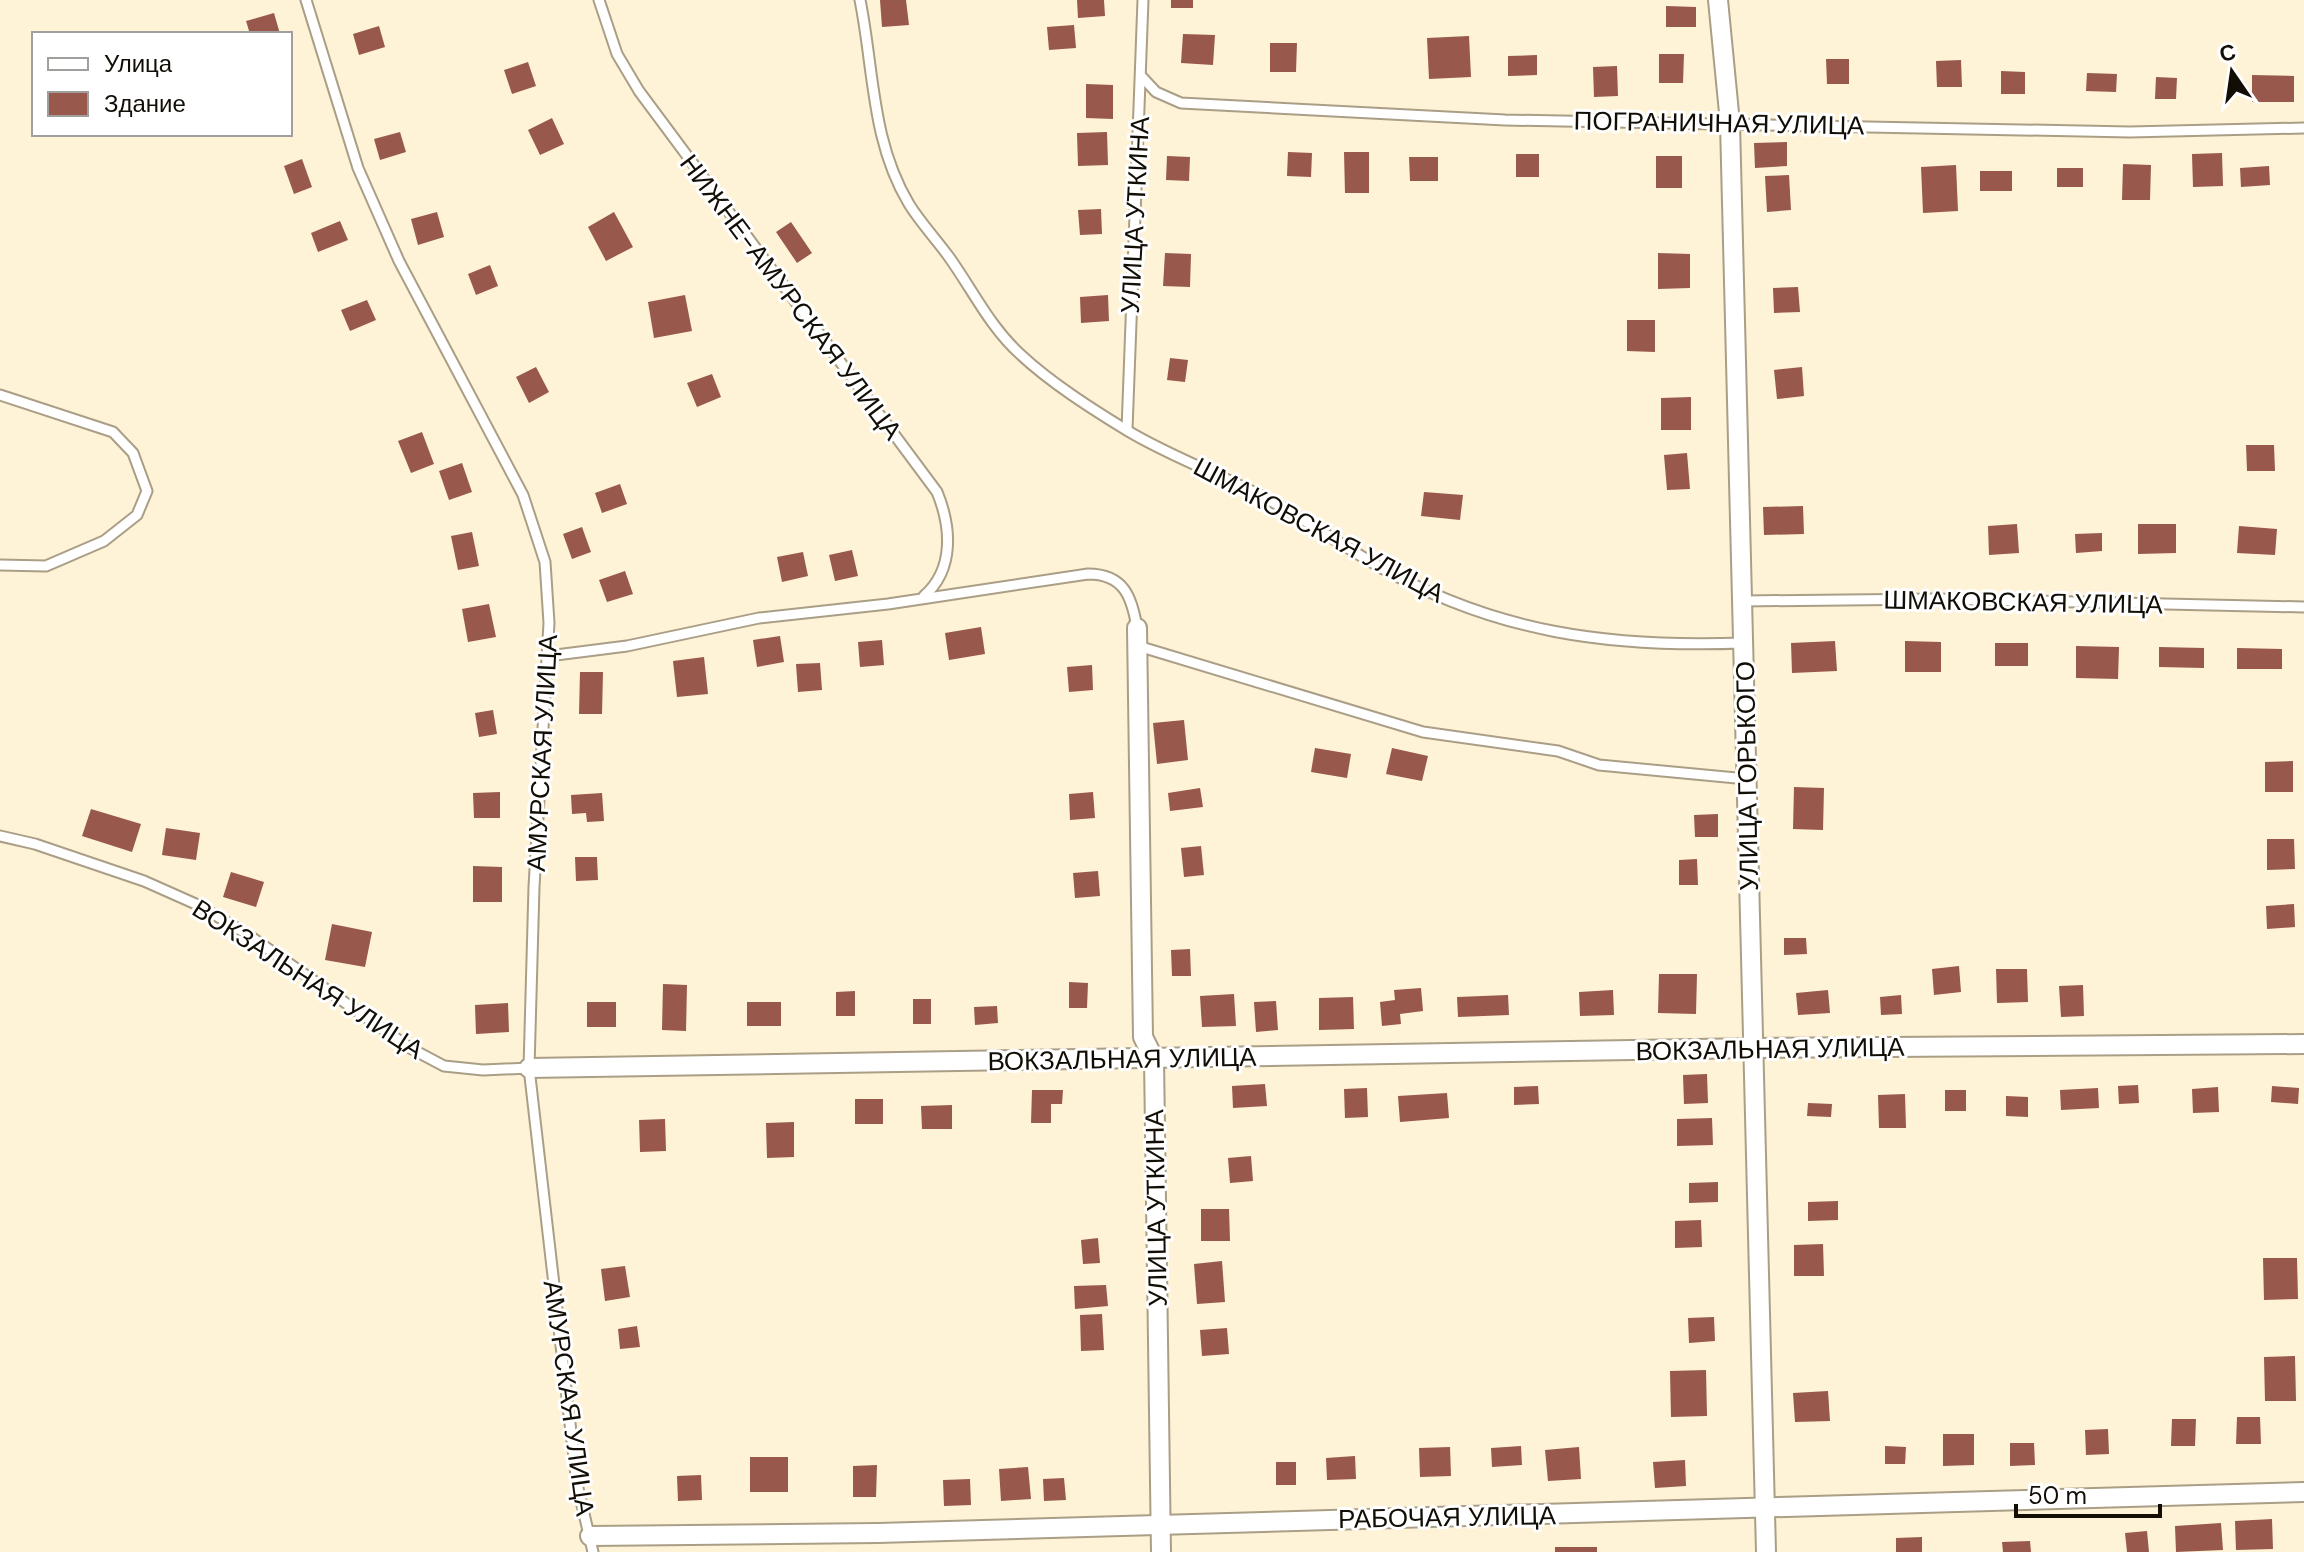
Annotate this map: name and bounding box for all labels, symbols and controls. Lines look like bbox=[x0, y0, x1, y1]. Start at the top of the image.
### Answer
legend bbox=[32, 32, 292, 136]
north arrow bbox=[2192, 32, 2272, 112]
text: С bbox=[2217, 37, 2239, 69]
text: Улица bbox=[104, 48, 173, 79]
text: Здание bbox=[104, 88, 186, 119]
street label: ПОГРАНИЧНАЯ УЛИЦА bbox=[1573, 103, 1865, 143]
street label: УЛИЦА УТКИНА bbox=[1113, 115, 1157, 314]
street label: НИЖНЕ-АМУРСКАЯ УЛИЦА bbox=[672, 147, 910, 447]
street label: ШМАКОВСКАЯ УЛИЦА bbox=[1188, 449, 1451, 611]
street label: ШМАКОВСКАЯ УЛИЦА bbox=[1883, 583, 2164, 621]
street label: АМУРСКАЯ УЛИЦА bbox=[519, 633, 565, 872]
street label: УЛИЦА ГОРЬКОГО bbox=[1728, 661, 1766, 891]
street label: ВОКЗАЛЬНАЯ УЛИЦА bbox=[186, 891, 431, 1067]
street label: ВОКЗАЛЬНАЯ УЛИЦА bbox=[1635, 1030, 1905, 1068]
street label: ВОКЗАЛЬНАЯ УЛИЦА bbox=[987, 1040, 1257, 1078]
street label: УЛИЦА УТКИНА bbox=[1137, 1108, 1175, 1307]
street label: АМУРСКАЯ УЛИЦА bbox=[536, 1278, 602, 1519]
scale bar bbox=[2016, 1468, 2160, 1518]
text: 50 m bbox=[2028, 1480, 2087, 1511]
street label: РАБОЧАЯ УЛИЦА bbox=[1338, 1498, 1557, 1536]

